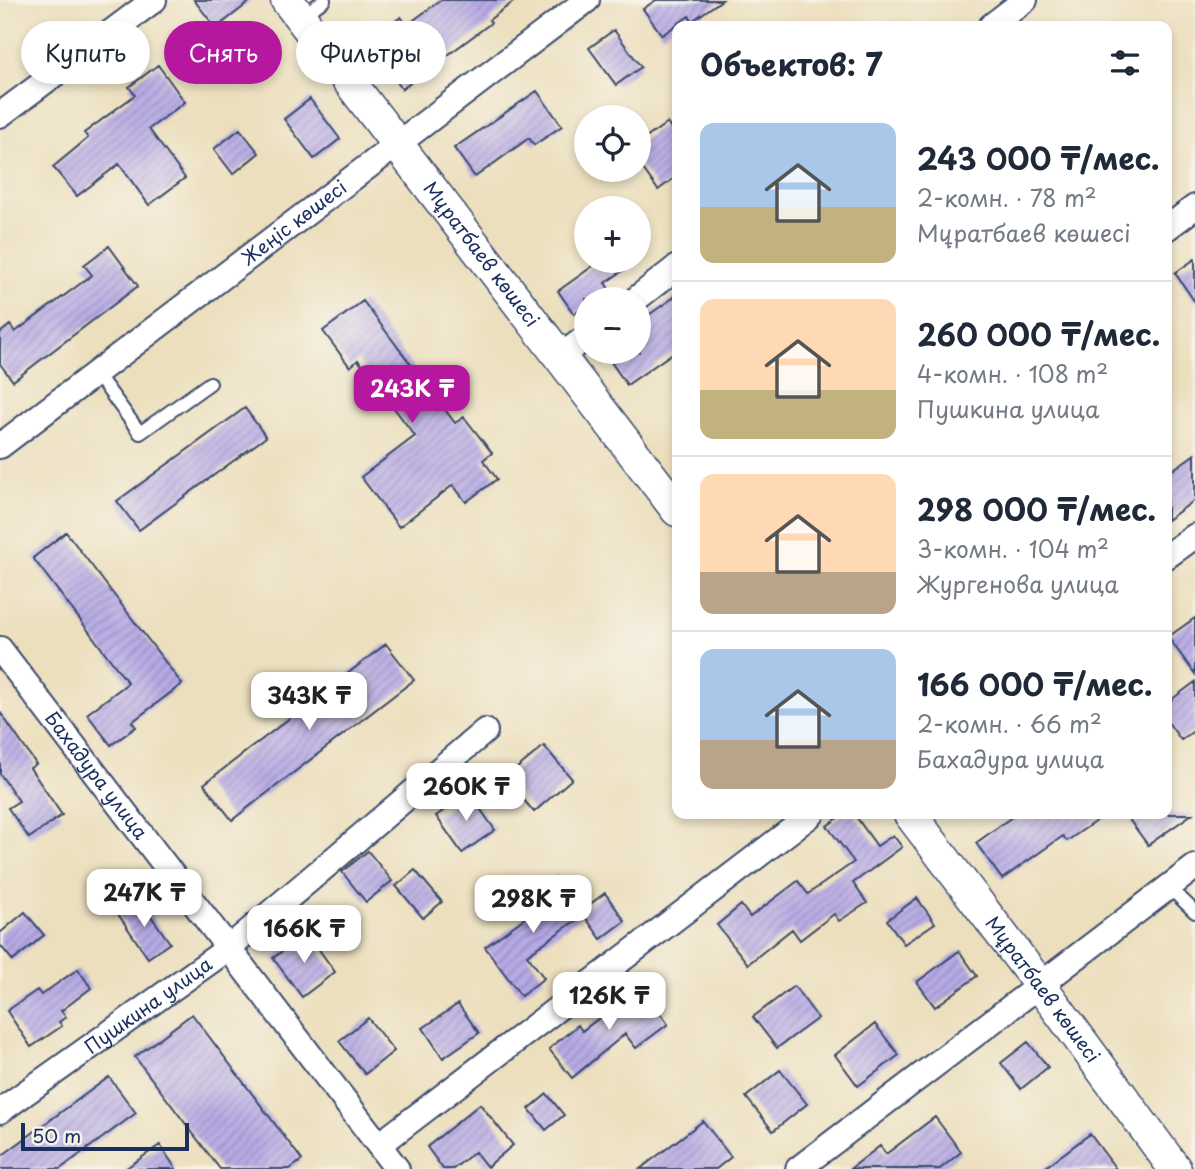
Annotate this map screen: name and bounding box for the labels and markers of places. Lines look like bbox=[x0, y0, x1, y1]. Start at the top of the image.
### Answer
pin: 243K ₸ bbox=[355, 366, 469, 425]
pin: 343K ₸ bbox=[252, 672, 366, 732]
pin: 260K ₸ bbox=[409, 764, 523, 823]
pin: 247K ₸ bbox=[87, 870, 201, 929]
pin: 298K ₸ bbox=[476, 876, 590, 935]
pin: 166K ₸ bbox=[247, 906, 361, 965]
pin: 126K ₸ bbox=[552, 972, 666, 1032]

